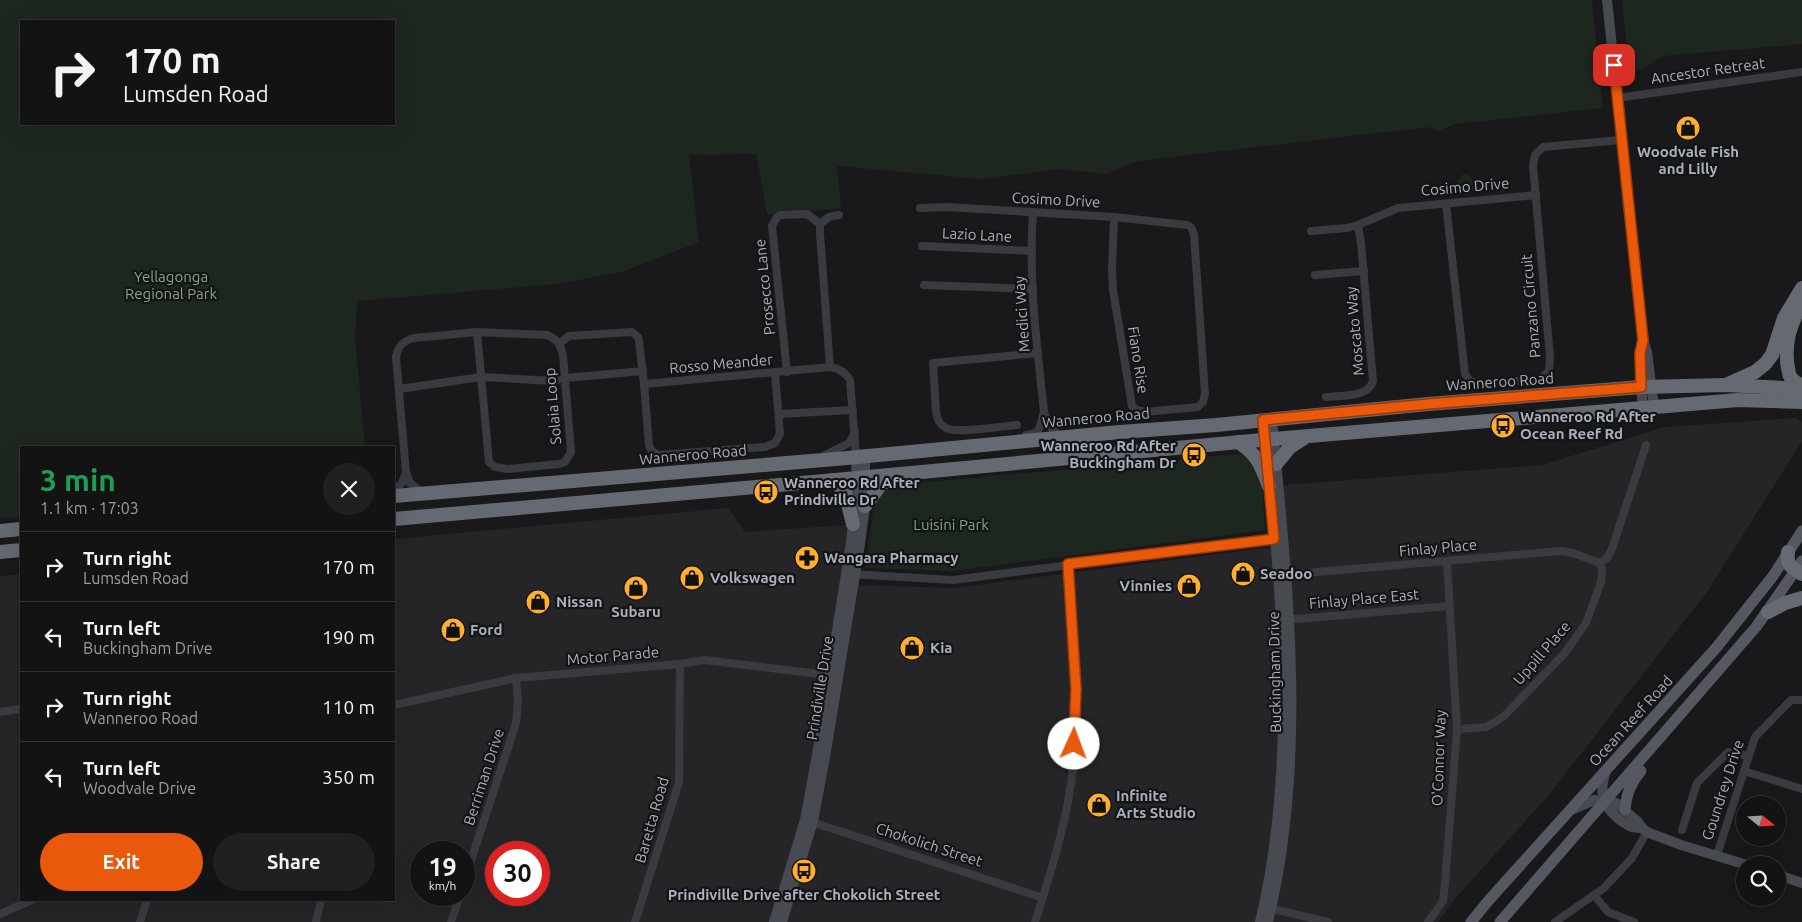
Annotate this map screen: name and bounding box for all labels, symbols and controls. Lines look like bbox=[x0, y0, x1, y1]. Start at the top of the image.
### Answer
icon: right bbox=[40, 40, 105, 105]
text: 170 m bbox=[123, 40, 221, 80]
pin bbox=[1593, 44, 1635, 86]
icon: arrive bbox=[1600, 51, 1628, 79]
street label: Ancestor Retreat bbox=[1650, 54, 1766, 87]
text: Lumsden Road bbox=[123, 81, 269, 106]
shop icon: Woodvale Fish and Lilly bbox=[1675, 115, 1701, 141]
place label: Woodvale Fish and Lilly bbox=[1637, 143, 1739, 177]
street label: Cosimo Drive bbox=[1420, 174, 1510, 199]
street label: Cosimo Drive bbox=[1011, 189, 1101, 210]
street label: Lazio Lane bbox=[941, 224, 1013, 245]
street label: Prosecco Lane bbox=[751, 238, 778, 336]
street label: Panzano Circuit bbox=[1517, 253, 1544, 359]
park label: Yellagonga Regional Park bbox=[125, 268, 217, 302]
street label: Medici Way bbox=[1010, 275, 1033, 353]
street label: Moscato Way bbox=[1342, 286, 1367, 376]
street label: Fiano Rise bbox=[1125, 325, 1152, 395]
street label: Rosso Meander bbox=[669, 350, 774, 376]
street label: Solaia Loop bbox=[541, 367, 564, 445]
street label: Wanneroo Road bbox=[1446, 369, 1554, 394]
street label: Wanneroo Road bbox=[1041, 404, 1150, 431]
place label: Wanneroo Rd After Ocean Reef Rd bbox=[1520, 408, 1656, 442]
bus stop icon: Wanneroo Rd After Ocean Reef Rd bbox=[1490, 413, 1516, 439]
place label: Wanneroo Rd After Buckingham Dr bbox=[1040, 437, 1177, 471]
street label: Wanneroo Road bbox=[638, 441, 747, 468]
bus stop icon: Wanneroo Rd After Buckingham Dr bbox=[1181, 442, 1207, 468]
text: 3 min bbox=[40, 463, 116, 497]
button: close bbox=[323, 463, 375, 515]
place label: Wanneroo Rd After Prindiville Dr bbox=[784, 474, 920, 508]
bus stop icon: Wanneroo Rd After Prindiville Dr bbox=[753, 479, 779, 505]
text: 1.1 km · 17:03 bbox=[40, 499, 139, 517]
park label: Luisini Park bbox=[913, 516, 989, 533]
street label: Finlay Place bbox=[1398, 536, 1478, 559]
pharmacy icon: Wangara Pharmacy bbox=[794, 545, 820, 571]
text: Turn right bbox=[83, 547, 171, 569]
place label: Wangara Pharmacy bbox=[824, 549, 959, 566]
icon: right bbox=[40, 553, 68, 581]
text: 170 m bbox=[322, 556, 375, 578]
shop icon: Seadoo bbox=[1230, 561, 1256, 587]
shop icon: Volkswagen bbox=[679, 565, 705, 591]
place label: Seadoo bbox=[1260, 565, 1312, 582]
text: Lumsden Road bbox=[83, 569, 189, 587]
place label: Volkswagen bbox=[710, 569, 795, 586]
shop icon: Vinnies bbox=[1176, 573, 1202, 599]
shop icon: Subaru bbox=[623, 575, 649, 601]
place label: Vinnies bbox=[1119, 577, 1172, 594]
street label: Finlay Place East bbox=[1308, 585, 1420, 612]
shop icon: Nissan bbox=[525, 589, 551, 615]
place label: Nissan bbox=[556, 593, 602, 610]
place label: Subaru bbox=[611, 603, 661, 620]
street label: Buckingham Drive bbox=[1265, 611, 1284, 733]
text: Turn left bbox=[83, 617, 161, 639]
shop icon: Ford bbox=[440, 617, 466, 643]
street label: Uppill Place bbox=[1509, 617, 1574, 688]
place label: Ford bbox=[470, 621, 502, 638]
icon: left bbox=[40, 623, 68, 651]
text: 190 m bbox=[322, 626, 375, 648]
street label: Prindiville Drive bbox=[803, 635, 836, 741]
shop icon: Kia bbox=[899, 635, 925, 661]
text: Buckingham Drive bbox=[83, 639, 213, 657]
place label: Kia bbox=[930, 639, 952, 656]
street label: Motor Parade bbox=[566, 643, 660, 668]
street label: Ocean Reef Road bbox=[1585, 672, 1676, 770]
text: Turn right bbox=[83, 687, 171, 709]
icon: right bbox=[40, 693, 68, 721]
text: 110 m bbox=[322, 696, 375, 718]
text: Wanneroo Road bbox=[83, 709, 198, 727]
street label: O'Connor Way bbox=[1428, 710, 1449, 806]
position arrow bbox=[1047, 717, 1099, 769]
street label: Berriman Drive bbox=[460, 726, 507, 827]
street label: Goundrey Drive bbox=[1698, 737, 1747, 842]
text: Turn left bbox=[83, 757, 161, 779]
icon: left bbox=[40, 763, 68, 791]
text: 350 m bbox=[322, 766, 375, 788]
street label: Baretta Road bbox=[631, 775, 672, 865]
text: Woodvale Drive bbox=[83, 779, 196, 797]
place label: Infinite Arts Studio bbox=[1116, 787, 1196, 821]
shop icon: Infinite Arts Studio bbox=[1086, 792, 1112, 818]
north arrow bbox=[1736, 796, 1786, 846]
map controls bbox=[1736, 796, 1786, 906]
street label: Chokolich Street bbox=[874, 819, 985, 870]
button: Exit bbox=[40, 833, 203, 891]
button: Share bbox=[213, 833, 375, 891]
speed limit sign: 30 bbox=[485, 841, 550, 906]
text: 19 bbox=[428, 853, 457, 881]
button: search bbox=[1736, 856, 1786, 906]
bus stop icon: Prindiville Drive after Chokolich Street bbox=[791, 858, 817, 884]
text: km/h bbox=[429, 879, 456, 892]
place label: Prindiville Drive after Chokolich Street bbox=[668, 886, 941, 903]

